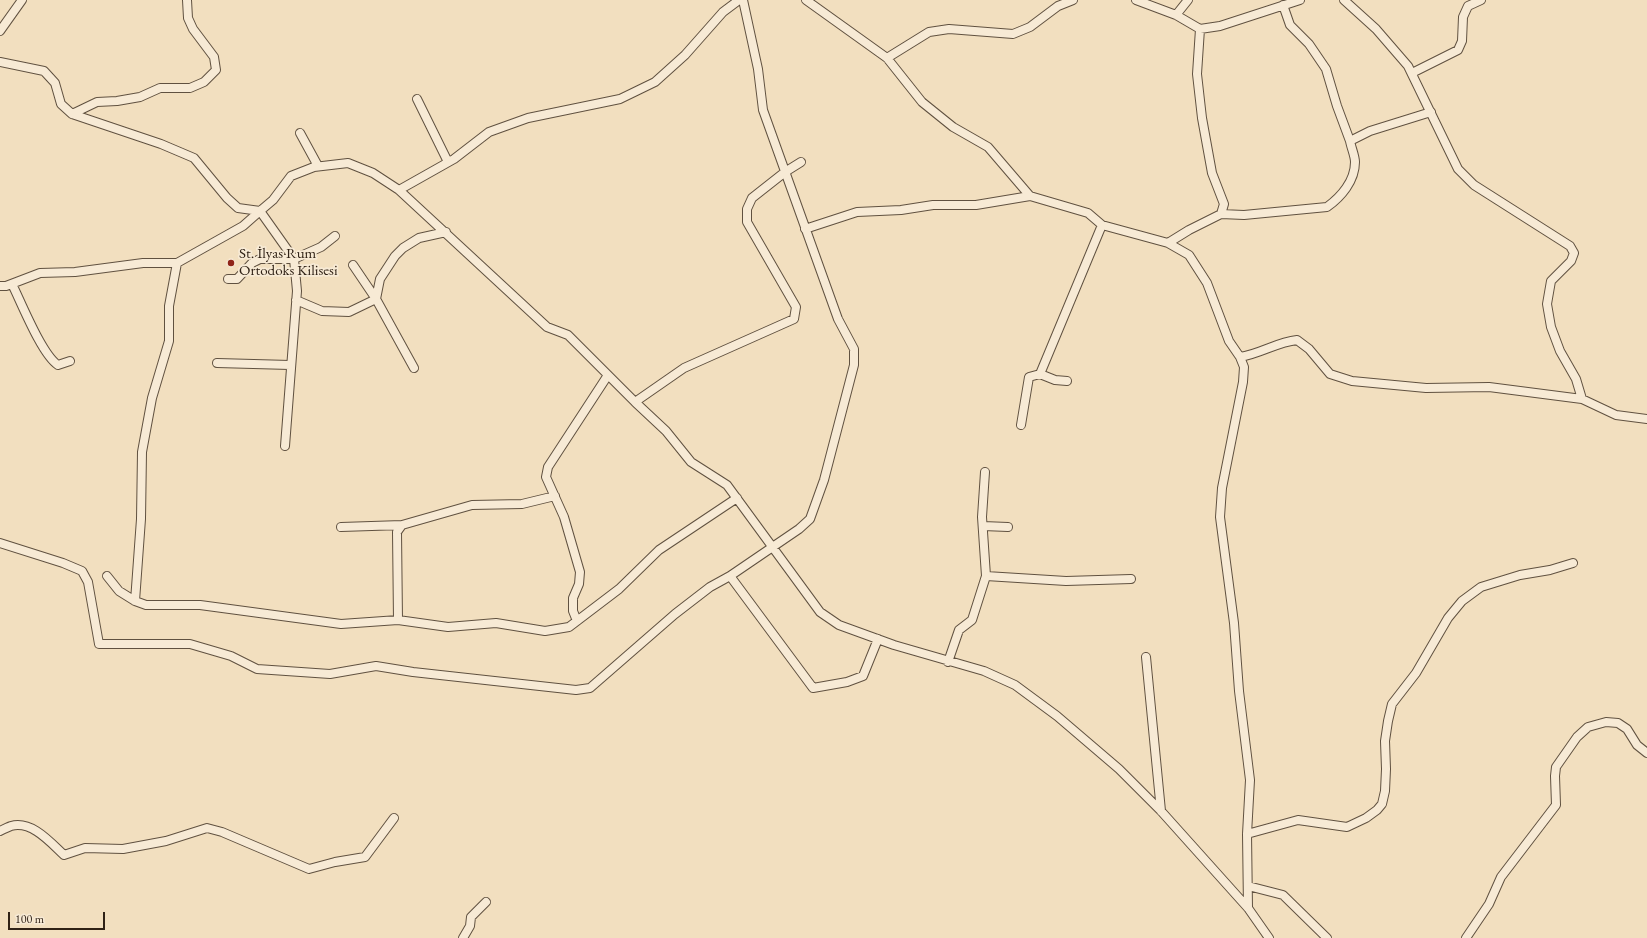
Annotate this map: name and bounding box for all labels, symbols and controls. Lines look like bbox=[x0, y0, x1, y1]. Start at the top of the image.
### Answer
place label: St. İlyas Rum Ortodoks Kilisesi bbox=[239, 245, 338, 280]
marker: St. İlyas Rum Ortodoks Kilisesi bbox=[226, 258, 236, 268]
scale bar bbox=[10, 904, 107, 930]
text: 100 m bbox=[15, 911, 44, 927]

